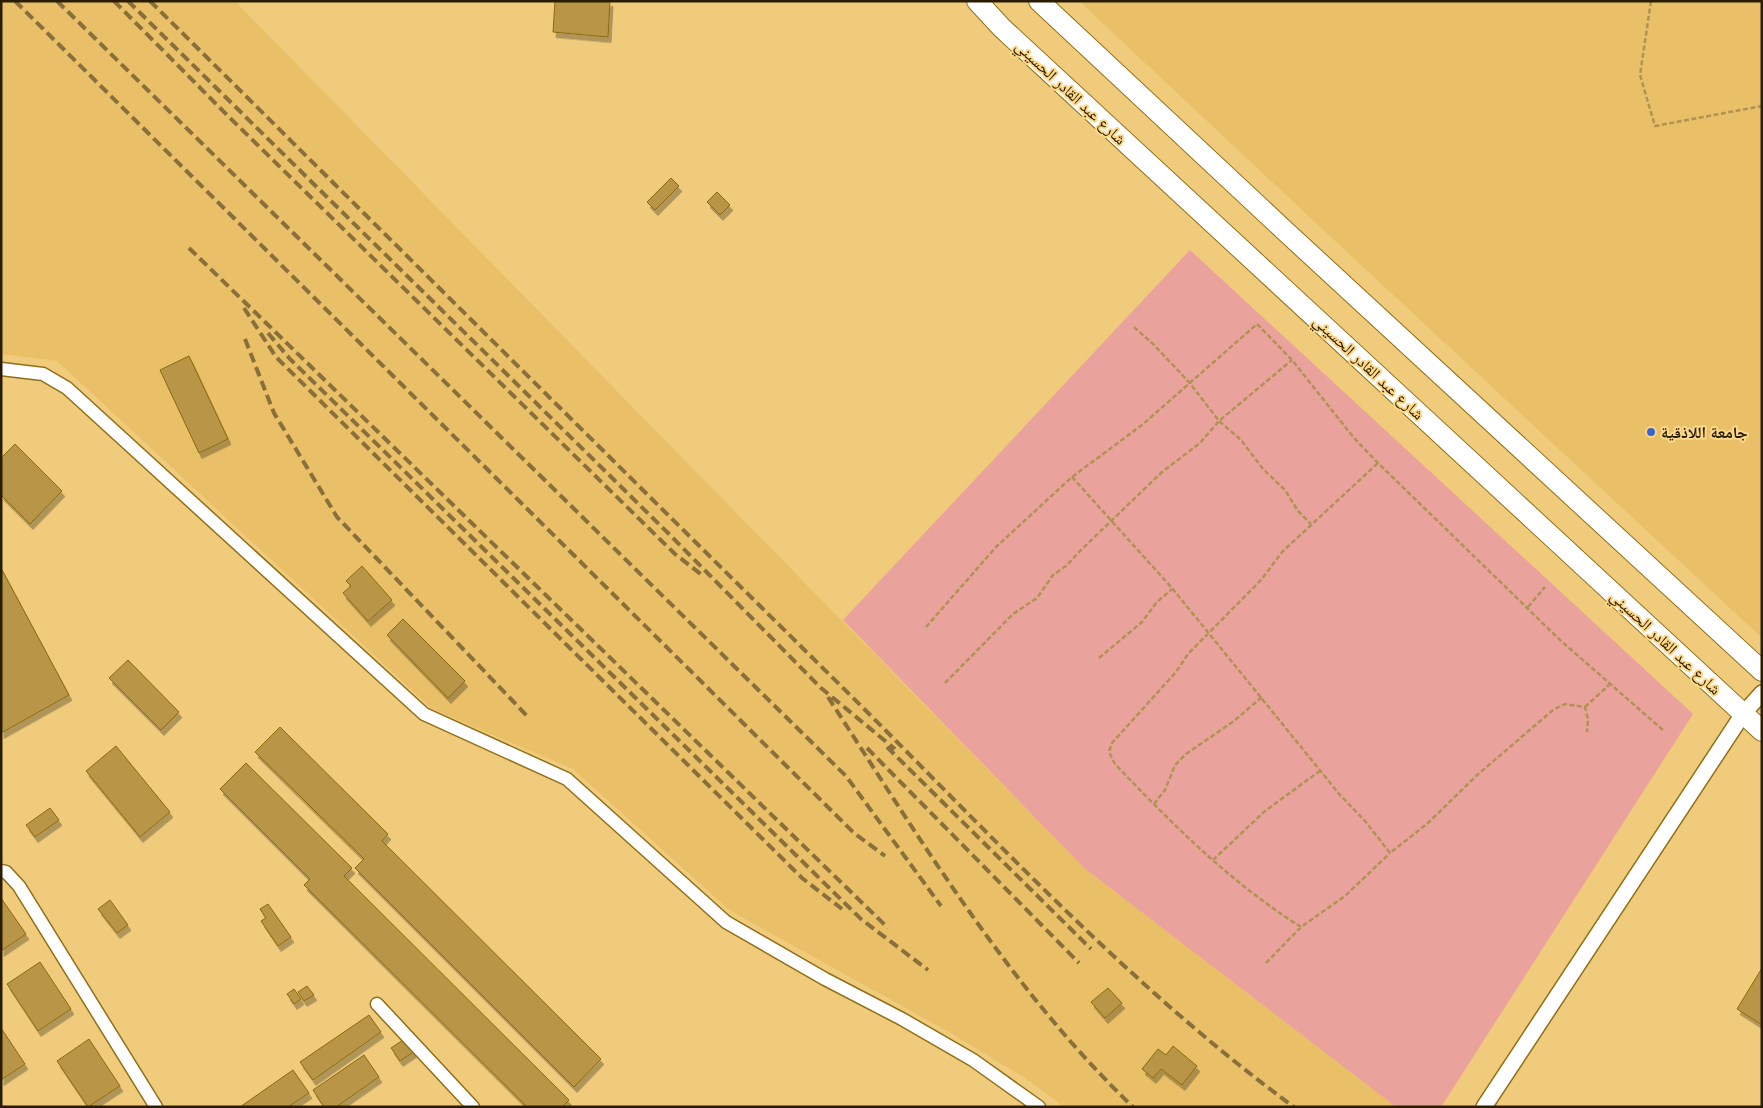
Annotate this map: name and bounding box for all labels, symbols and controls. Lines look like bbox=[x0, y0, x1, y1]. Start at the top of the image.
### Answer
street label: شارع عبد القادر الحسيني bbox=[1009, 37, 1129, 151]
street label: شارع عبد القادر الحسيني bbox=[1307, 312, 1427, 426]
place label: جامعة اللاذقية bbox=[1661, 424, 1748, 441]
marker: جامعة اللاذقية bbox=[1645, 426, 1657, 438]
street label: شارع عبد القادر الحسيني bbox=[1604, 587, 1724, 701]

